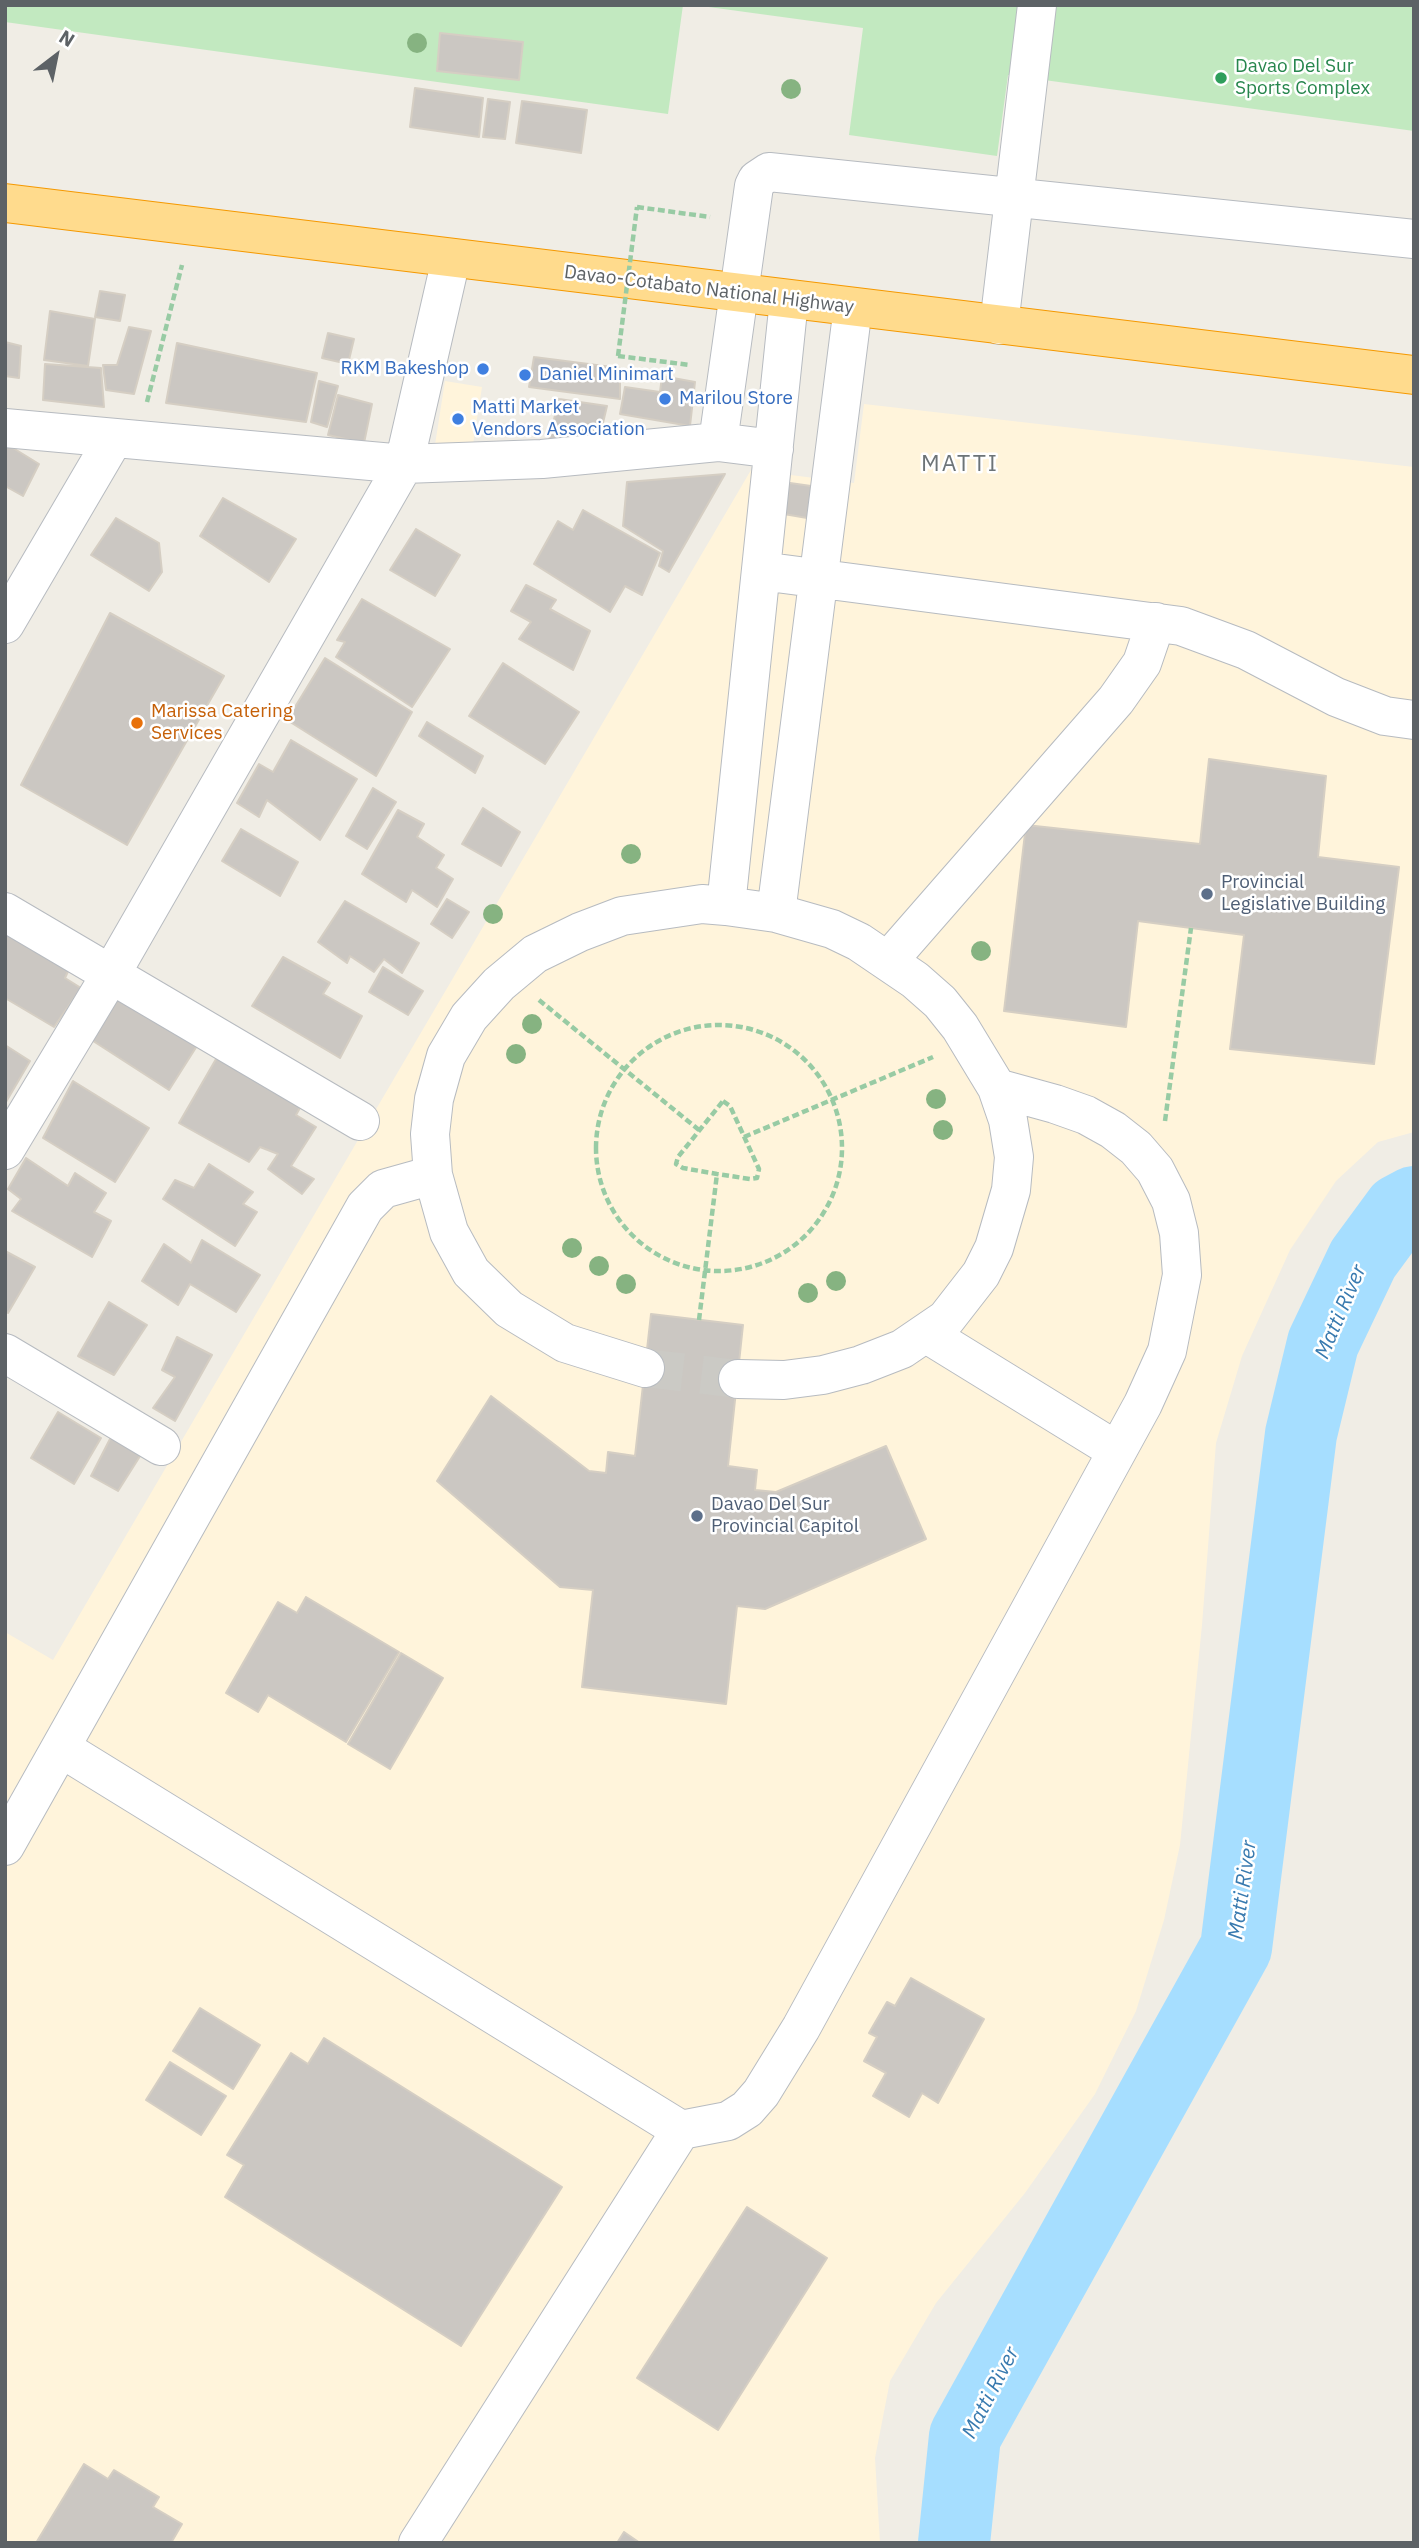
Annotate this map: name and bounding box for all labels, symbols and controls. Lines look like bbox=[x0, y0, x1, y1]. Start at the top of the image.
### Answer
north arrow bbox=[21, 21, 91, 91]
text: N bbox=[55, 24, 79, 52]
place label: Davao Del Sur Sports Complex bbox=[1235, 56, 1370, 100]
marker: Davao Del Sur Sports Complex bbox=[1213, 70, 1229, 86]
street label: Davao-Cotabato National Highway bbox=[563, 261, 855, 319]
place label: RKM Bakeshop bbox=[341, 358, 469, 380]
marker: RKM Bakeshop bbox=[475, 361, 491, 377]
place label: Daniel Minimart bbox=[539, 364, 674, 386]
marker: Daniel Minimart bbox=[517, 367, 533, 383]
place label: Marilou Store bbox=[679, 388, 793, 410]
marker: Marilou Store bbox=[657, 391, 673, 407]
place label: Matti Market Vendors Association bbox=[472, 397, 645, 441]
marker: Matti Market Vendors Association bbox=[450, 411, 466, 427]
district label: MATTI bbox=[922, 450, 998, 478]
place label: Marissa Catering Services bbox=[151, 701, 293, 745]
marker: Marissa Catering Services bbox=[129, 715, 145, 731]
place label: Provincial Legislative Building bbox=[1221, 872, 1385, 916]
marker: Provincial Legislative Building bbox=[1199, 886, 1215, 902]
water label: Matti River bbox=[1310, 1261, 1372, 1363]
place label: Davao Del Sur Provincial Capitol bbox=[711, 1494, 859, 1538]
marker: Davao Del Sur Provincial Capitol bbox=[689, 1508, 705, 1524]
water label: Matti River bbox=[1224, 1839, 1262, 1941]
water label: Matti River bbox=[957, 2343, 1025, 2443]

